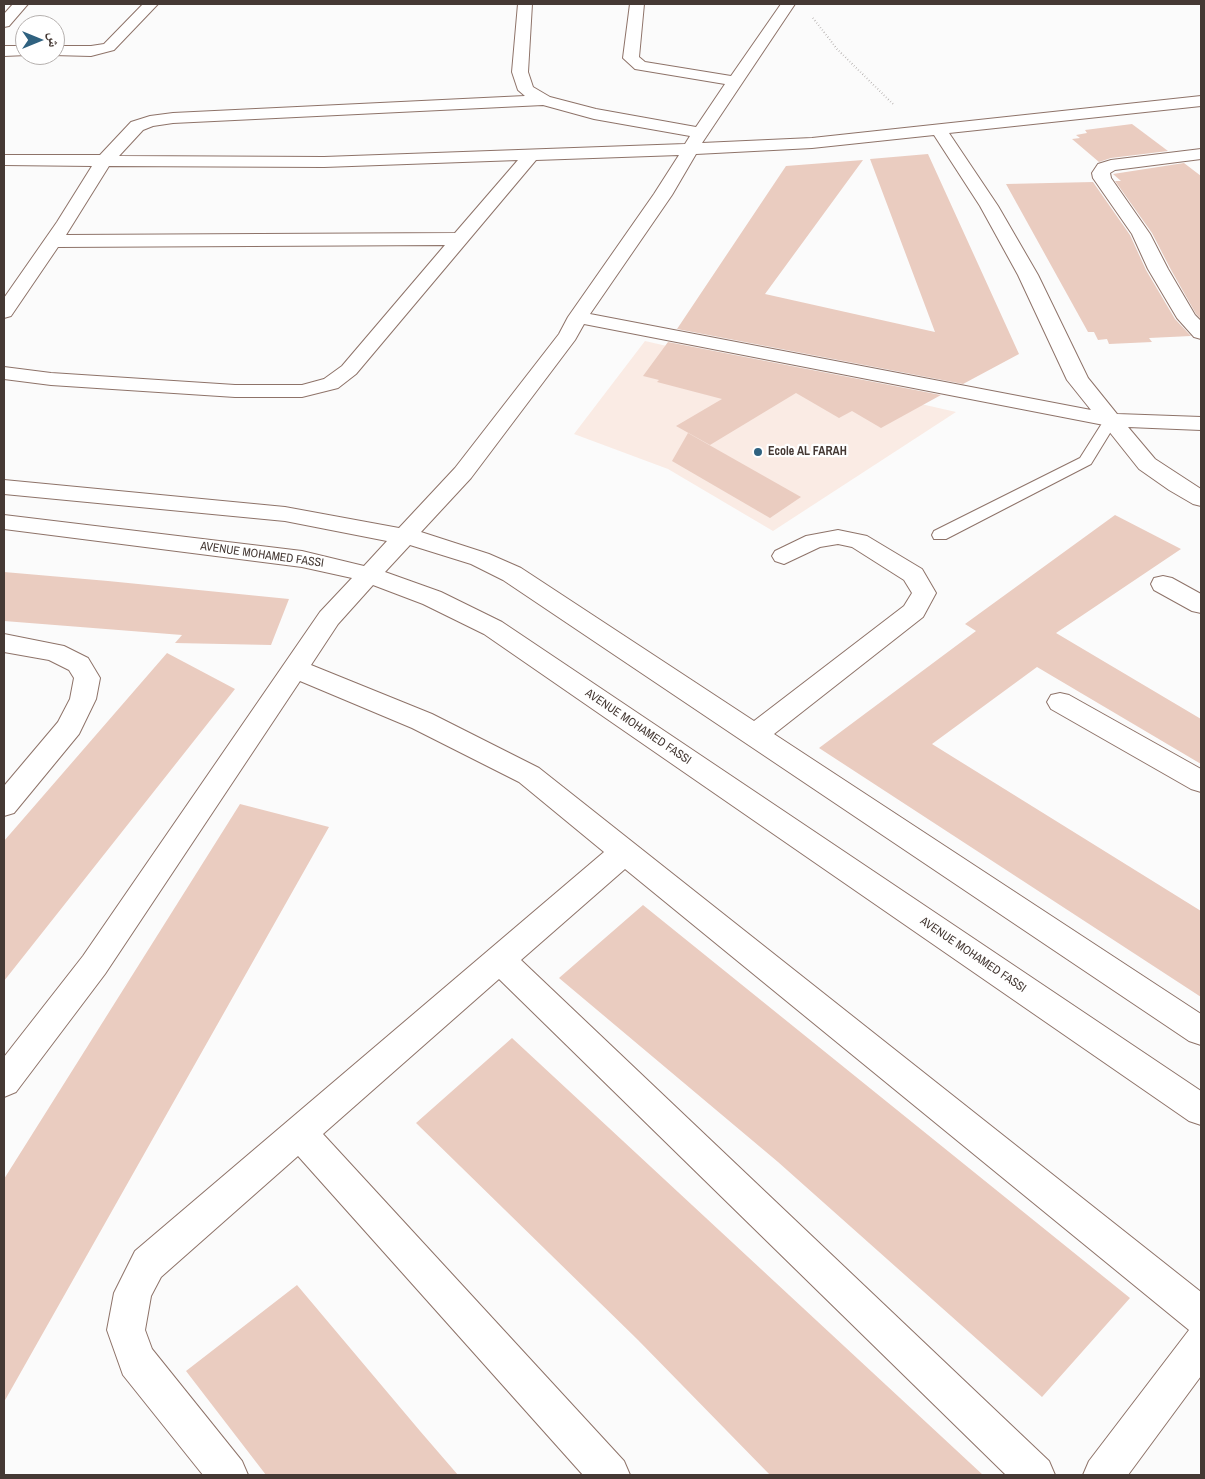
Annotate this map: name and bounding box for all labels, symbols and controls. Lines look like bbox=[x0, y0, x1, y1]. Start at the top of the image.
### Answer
north arrow bbox=[15, 15, 65, 65]
text: ش bbox=[45, 33, 63, 47]
place label: Ecole AL FARAH bbox=[768, 445, 847, 459]
marker: Ecole AL FARAH bbox=[752, 446, 764, 458]
street label: AVENUE MOHAMED FASSI bbox=[199, 539, 325, 571]
street label: AVENUE MOHAMED FASSI bbox=[582, 686, 694, 768]
street label: AVENUE MOHAMED FASSI bbox=[917, 914, 1029, 996]

